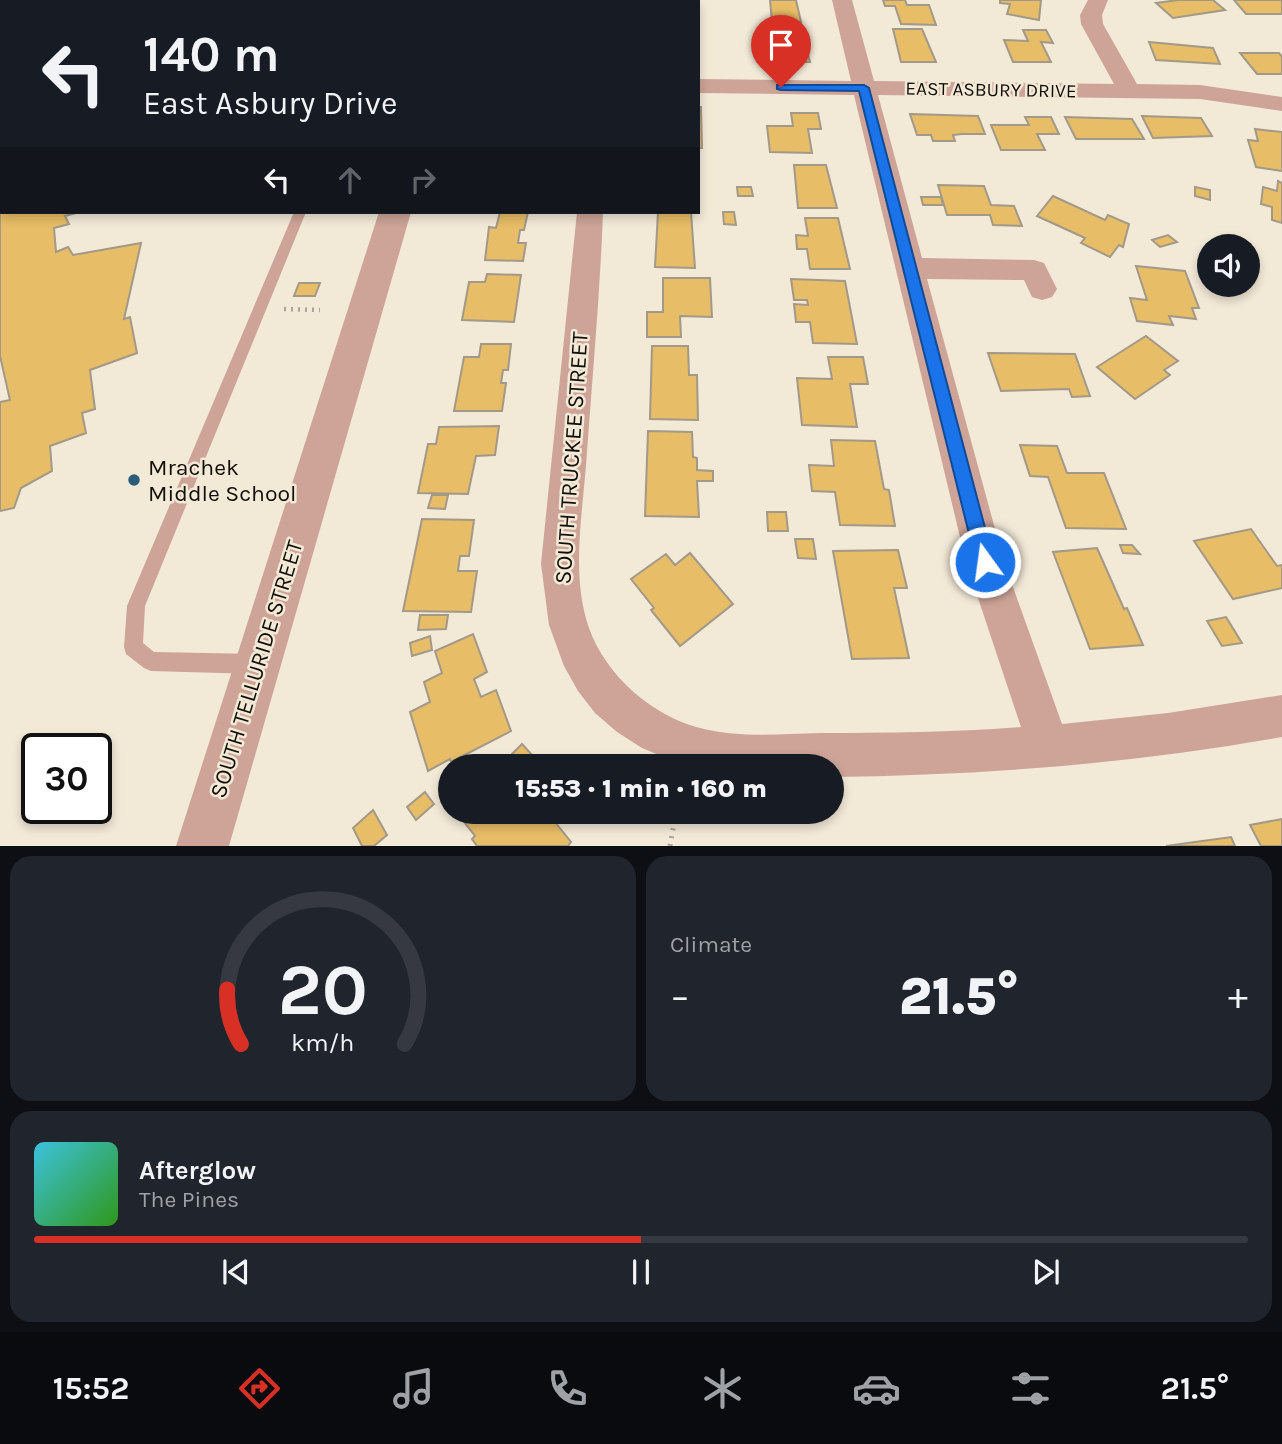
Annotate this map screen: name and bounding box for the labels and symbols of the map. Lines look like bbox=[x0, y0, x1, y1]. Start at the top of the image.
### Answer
pin bbox=[751, 15, 811, 87]
street label: EAST ASBURY DRIVE bbox=[905, 78, 1077, 102]
street label: SOUTH TRUCKEE STREET bbox=[549, 330, 594, 585]
place label: Mrachek Middle School bbox=[148, 454, 297, 507]
marker: Mrachek Middle School bbox=[126, 472, 142, 488]
position arrow bbox=[948, 525, 1022, 599]
street label: SOUTH TELLURIDE STREET bbox=[204, 537, 309, 801]
speed limit sign: 30 bbox=[21, 733, 112, 824]

